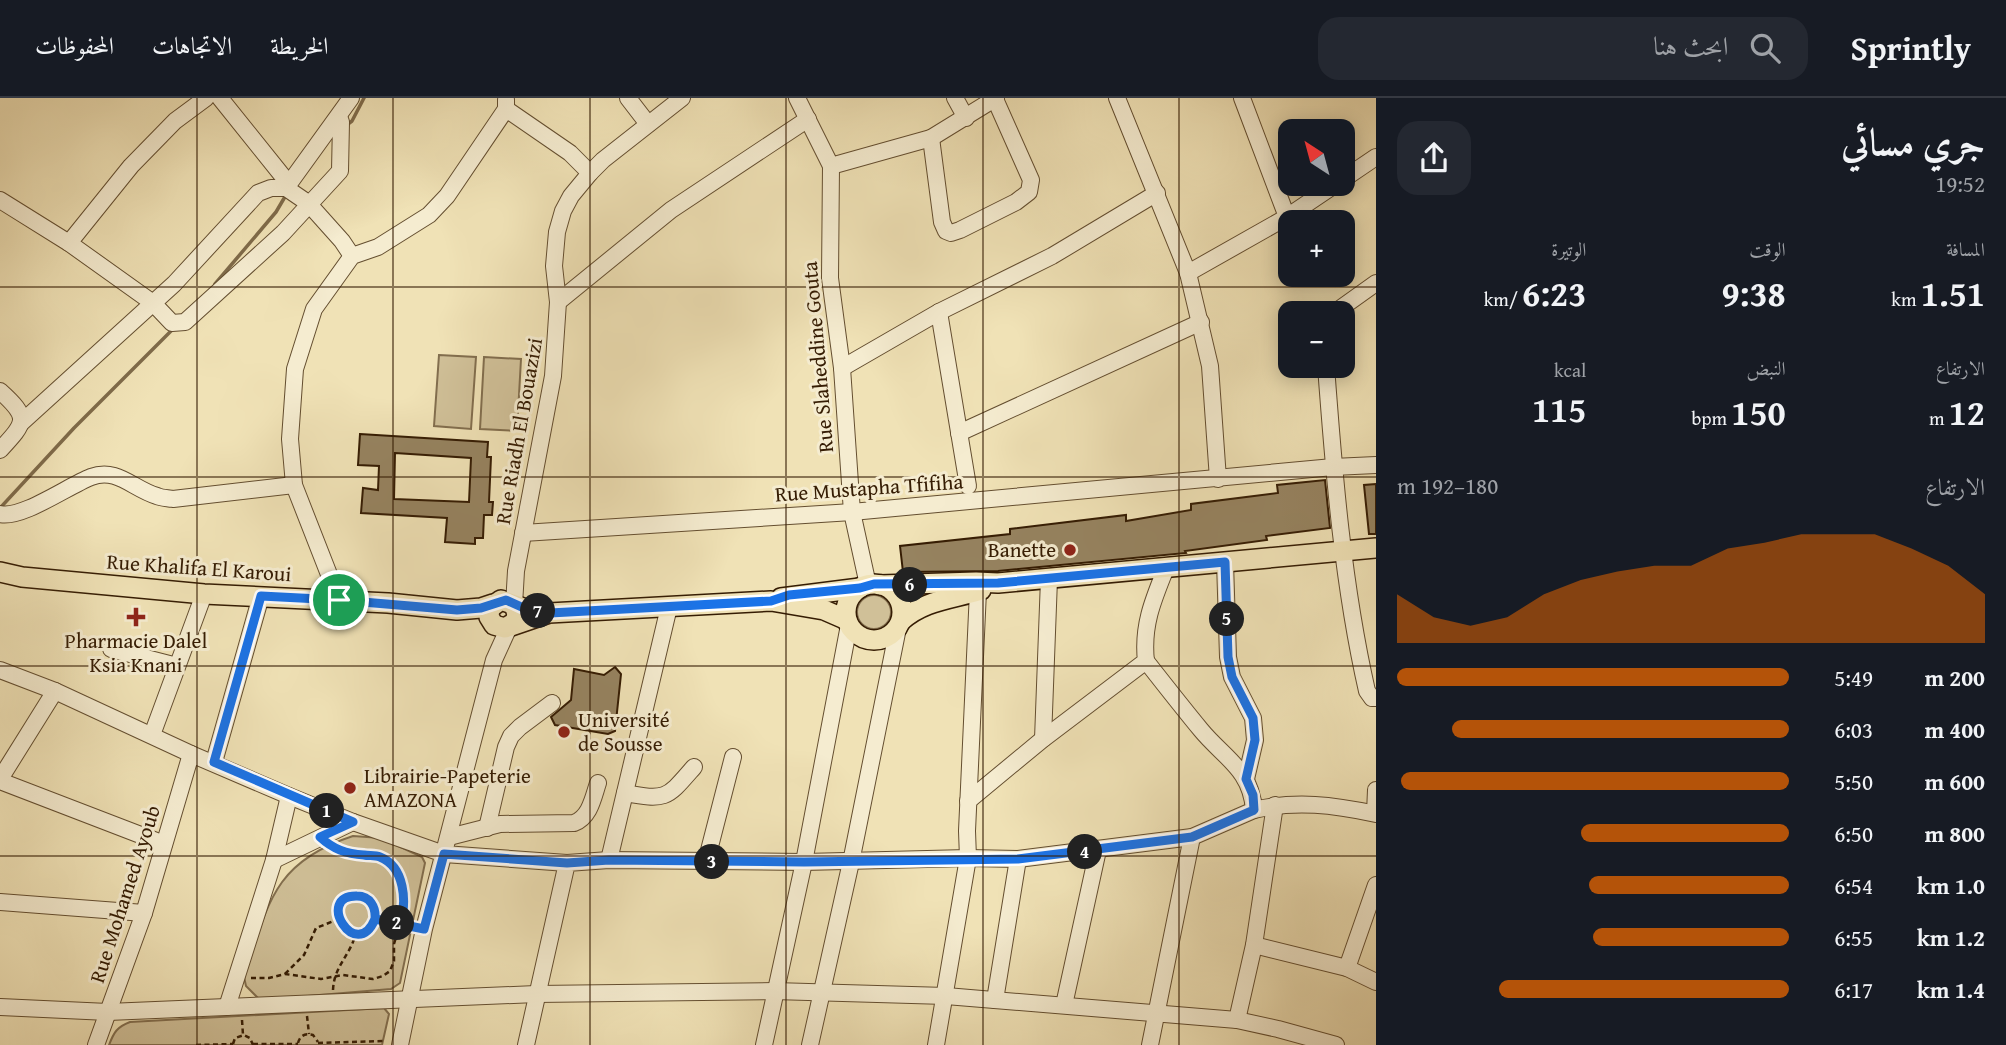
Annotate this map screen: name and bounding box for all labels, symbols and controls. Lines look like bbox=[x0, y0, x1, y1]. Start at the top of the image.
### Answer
search box bbox=[1318, 17, 1808, 80]
text: Sprintly bbox=[1850, 24, 1971, 72]
text: ابحث هنا bbox=[1653, 26, 1728, 65]
text: المحفوظات bbox=[35, 28, 114, 63]
text: الاتجاهات bbox=[152, 28, 232, 63]
text: الخريطة bbox=[270, 28, 329, 63]
icon: search bbox=[1746, 29, 1784, 67]
text: جري مسائي bbox=[1841, 113, 1985, 169]
north arrow bbox=[1278, 119, 1354, 196]
map controls bbox=[1278, 119, 1355, 378]
button: share bbox=[1397, 121, 1471, 195]
text: 19:52 bbox=[1935, 167, 1985, 200]
button: + bbox=[1278, 210, 1355, 287]
text: الوتيرة bbox=[1551, 235, 1586, 263]
text: الوقت bbox=[1749, 235, 1786, 263]
text: المسافة bbox=[1946, 235, 1985, 263]
street label: Rue Slaheddine Gouta bbox=[794, 260, 841, 454]
text: 6:23 bbox=[1522, 268, 1586, 319]
text: 9:38 bbox=[1721, 268, 1786, 319]
text: 1.51 bbox=[1921, 268, 1985, 319]
text: /km bbox=[1484, 285, 1522, 313]
text: km bbox=[1891, 285, 1921, 313]
button: − bbox=[1278, 301, 1355, 378]
street label: Rue Riadh El Bouazizi bbox=[487, 335, 550, 527]
text: النبض bbox=[1747, 354, 1786, 382]
text: الارتفاع bbox=[1936, 354, 1985, 382]
text: kcal bbox=[1554, 356, 1586, 384]
text: 115 bbox=[1532, 384, 1586, 435]
text: 150 bbox=[1731, 387, 1786, 438]
text: 12 bbox=[1949, 387, 1985, 438]
text: bpm bbox=[1691, 404, 1731, 432]
text: m bbox=[1929, 404, 1949, 432]
street label: Rue Mustapha Tfifiha bbox=[774, 465, 964, 510]
text: 180–192 m bbox=[1397, 469, 1498, 502]
text: الارتفاع bbox=[1925, 470, 1985, 503]
place label: Banette bbox=[988, 534, 1056, 565]
marker: Banette bbox=[1062, 542, 1078, 558]
street label: Rue Khalifa El Karoui bbox=[106, 546, 292, 589]
pin: 6 bbox=[892, 568, 928, 602]
pin bbox=[309, 570, 369, 630]
text: 6 bbox=[905, 570, 914, 598]
icon: arrive bbox=[320, 581, 358, 619]
pin: 7 bbox=[520, 594, 556, 628]
text: 7 bbox=[533, 596, 542, 624]
pin: 5 bbox=[1210, 602, 1244, 636]
text: 5 bbox=[1222, 604, 1231, 632]
marker: Pharmacie Dalel Ksia Knani bbox=[128, 609, 144, 625]
place label: Pharmacie Dalel Ksia Knani bbox=[65, 625, 207, 680]
text: 5:49 bbox=[1834, 661, 1873, 694]
text: 200 m bbox=[1924, 661, 1985, 694]
place label: Université de Sousse bbox=[578, 704, 670, 759]
text: 6:03 bbox=[1834, 713, 1873, 746]
text: 400 m bbox=[1924, 713, 1985, 746]
marker: Université de Sousse bbox=[556, 724, 572, 740]
place label: Librairie-Papeterie AMAZONA bbox=[364, 760, 531, 815]
text: 5:50 bbox=[1834, 765, 1873, 798]
text: 600 m bbox=[1924, 765, 1985, 798]
marker: Librairie-Papeterie AMAZONA bbox=[342, 780, 358, 796]
pin: 1 bbox=[310, 794, 344, 828]
text: 1 bbox=[322, 796, 331, 824]
street label: Rue Mohamed Ayoub bbox=[81, 801, 168, 987]
text: 6:50 bbox=[1834, 817, 1873, 850]
text: 800 m bbox=[1924, 817, 1985, 850]
pin: 4 bbox=[1068, 834, 1102, 870]
text: 4 bbox=[1080, 837, 1089, 865]
pin: 3 bbox=[694, 844, 730, 880]
text: 3 bbox=[707, 847, 716, 875]
text: 6:54 bbox=[1834, 869, 1873, 902]
text: 1.0 km bbox=[1917, 869, 1985, 902]
pin: 2 bbox=[380, 906, 414, 940]
text: 2 bbox=[392, 908, 401, 936]
text: 6:55 bbox=[1834, 921, 1873, 954]
text: 1.2 km bbox=[1917, 921, 1985, 954]
text: 6:17 bbox=[1834, 973, 1873, 1006]
text: 1.4 km bbox=[1917, 973, 1985, 1006]

